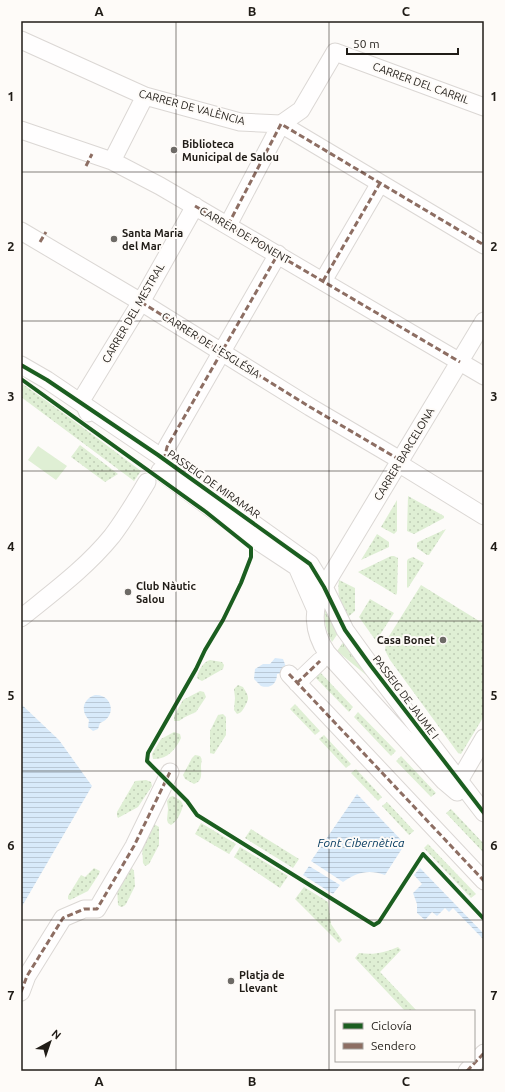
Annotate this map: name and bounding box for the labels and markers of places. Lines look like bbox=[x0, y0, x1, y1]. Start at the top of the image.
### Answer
place label: Biblioteca Municipal de Salou bbox=[182, 138, 279, 163]
marker: Biblioteca Municipal de Salou bbox=[169, 145, 179, 155]
place label: Santa Maria del Mar bbox=[122, 227, 183, 252]
marker: Santa Maria del Mar bbox=[109, 234, 119, 244]
place label: Club Nàutic Salou bbox=[136, 580, 196, 605]
marker: Club Nàutic Salou bbox=[123, 587, 133, 597]
place label: Casa Bonet bbox=[377, 634, 435, 646]
marker: Casa Bonet bbox=[438, 635, 448, 645]
place label: Platja de Llevant bbox=[239, 969, 285, 994]
marker: Platja de Llevant bbox=[226, 976, 236, 986]

